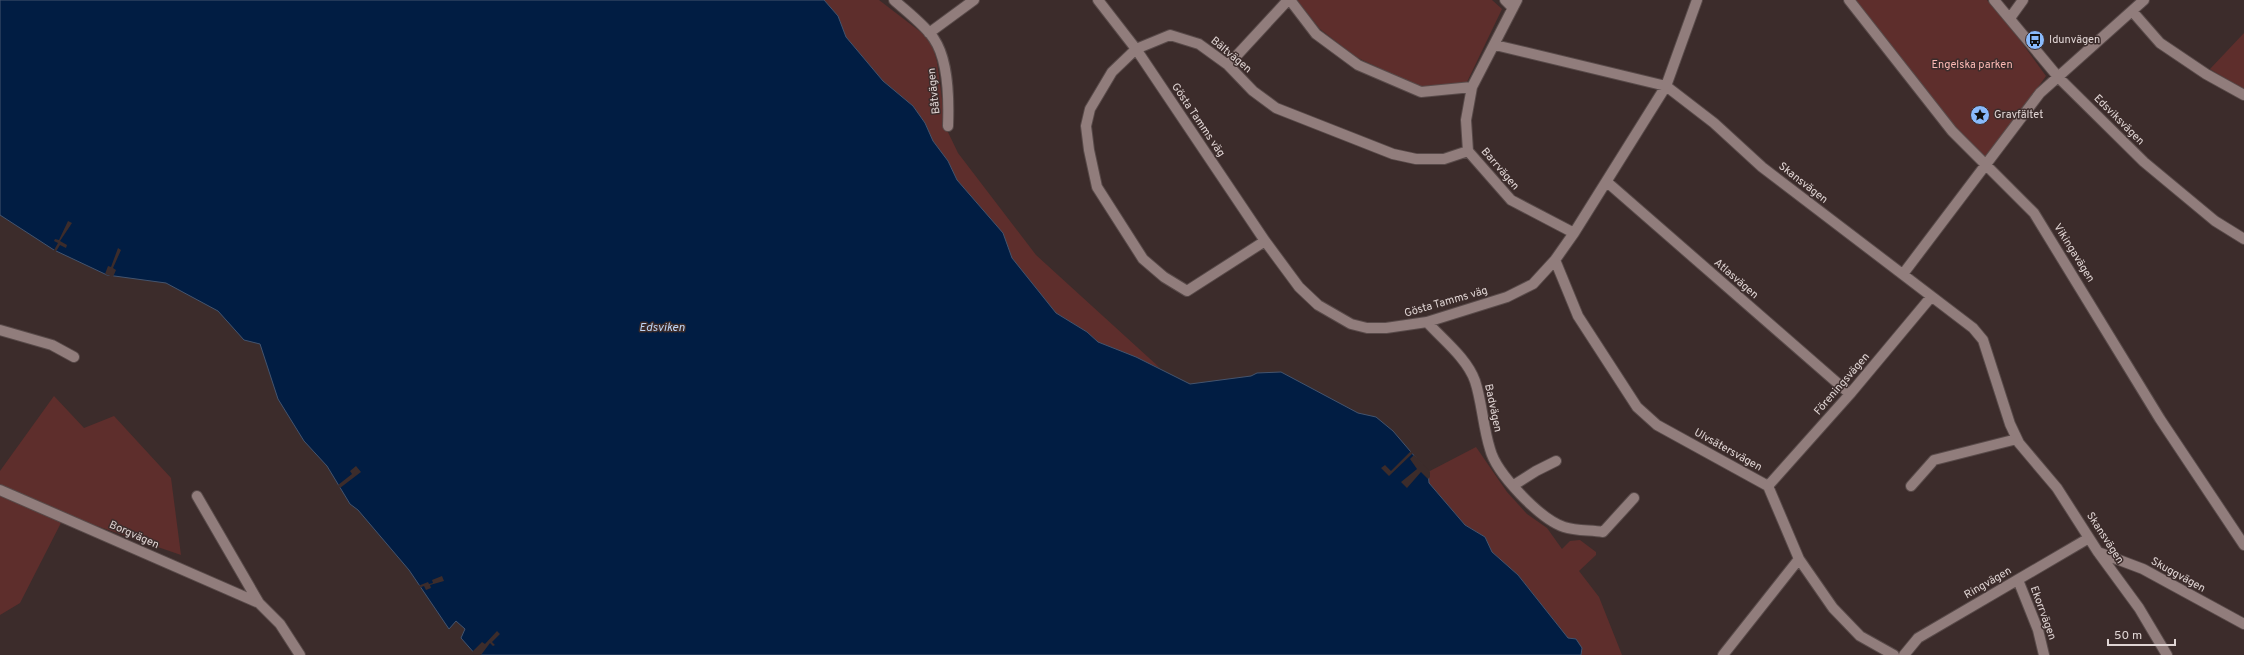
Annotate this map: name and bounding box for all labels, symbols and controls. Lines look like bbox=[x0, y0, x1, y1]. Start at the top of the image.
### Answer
bus stop icon: Idunvägen bbox=[2024, 29, 2046, 51]
place label: Idunvägen bbox=[2049, 33, 2100, 47]
street label: Bältvägen bbox=[1208, 34, 1254, 76]
park label: Engelska parken bbox=[1931, 58, 2013, 72]
street label: Båtvägen bbox=[925, 67, 943, 115]
street label: Gösta Tamms väg bbox=[1168, 80, 1228, 160]
street label: Edsviksvägen bbox=[2091, 92, 2147, 148]
place icon: Gravfältet bbox=[1969, 104, 1991, 126]
place label: Gravfältet bbox=[1994, 108, 2043, 122]
street label: Barrvägen bbox=[1478, 145, 1522, 193]
street label: Skansvägen bbox=[1776, 159, 1830, 207]
street label: Vikingavägen bbox=[2050, 221, 2098, 285]
street label: Atlasvägen bbox=[1711, 256, 1761, 302]
street label: Gösta Tamms väg bbox=[1403, 283, 1489, 321]
water label: Edsviken bbox=[639, 320, 685, 336]
street label: Föreningsvägen bbox=[1811, 350, 1873, 418]
street label: Badvägen bbox=[1481, 383, 1505, 433]
street label: Ulvsätersvägen bbox=[1692, 426, 1764, 474]
street label: Skansvägen bbox=[2083, 510, 2127, 566]
street label: Borgvägen bbox=[107, 518, 161, 552]
street label: Skuggvägen bbox=[2148, 554, 2208, 596]
street label: Ringvägen bbox=[1962, 564, 2014, 602]
street label: Ekorrvägen bbox=[2027, 584, 2059, 642]
scale bar bbox=[2108, 621, 2175, 647]
text: 50 m bbox=[2114, 628, 2142, 644]

